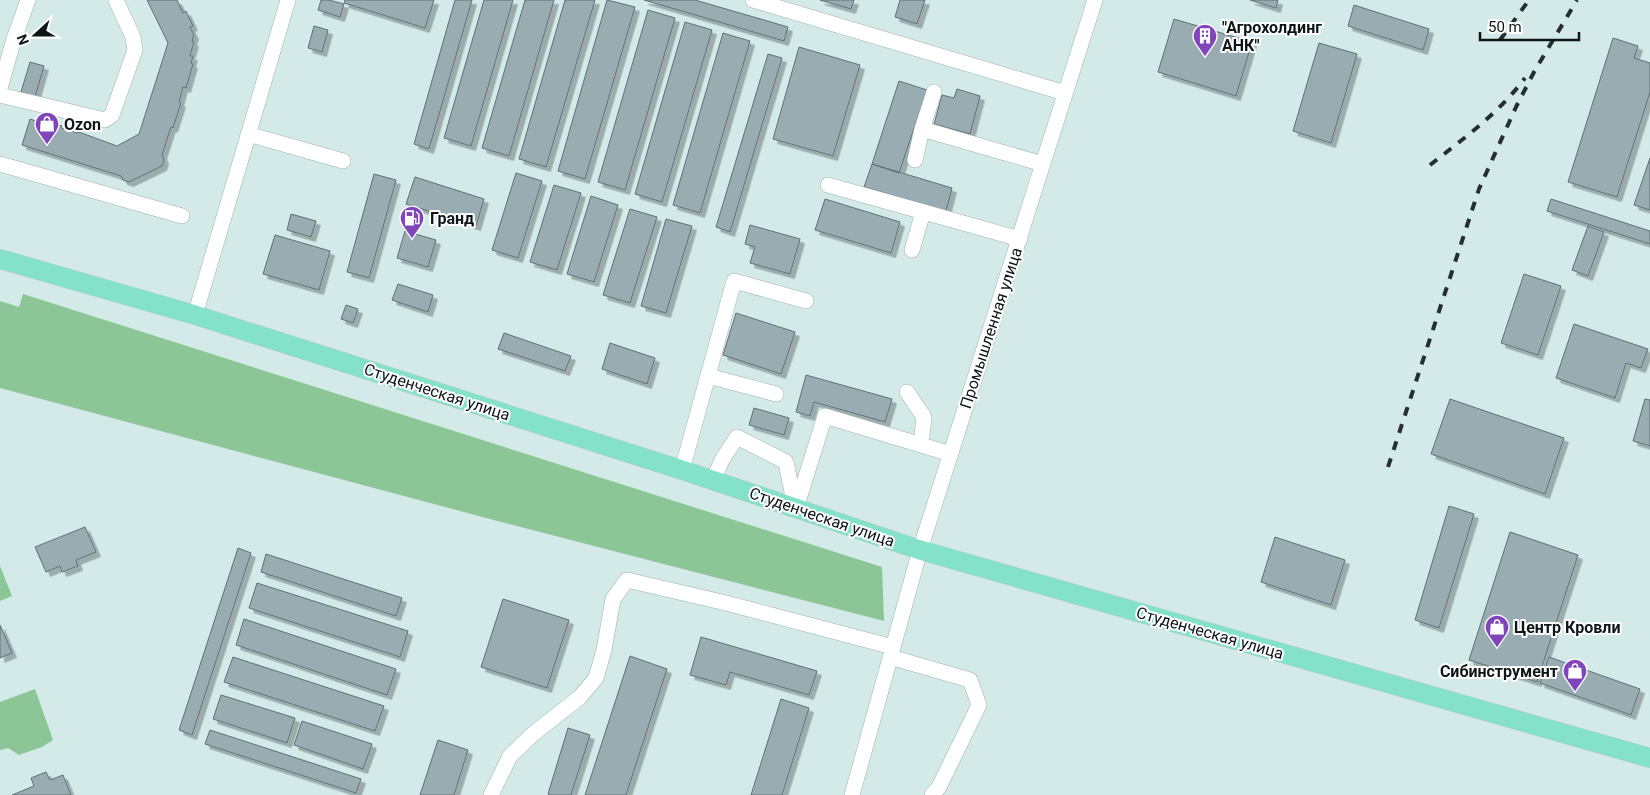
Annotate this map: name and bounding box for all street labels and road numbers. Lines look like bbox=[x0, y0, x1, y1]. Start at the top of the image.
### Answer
street label: Промышленная улица bbox=[956, 245, 1026, 411]
street label: Студенческая улица bbox=[362, 359, 512, 425]
street label: Студенческая улица bbox=[747, 483, 897, 551]
street label: Студенческая улица bbox=[1134, 603, 1286, 663]

